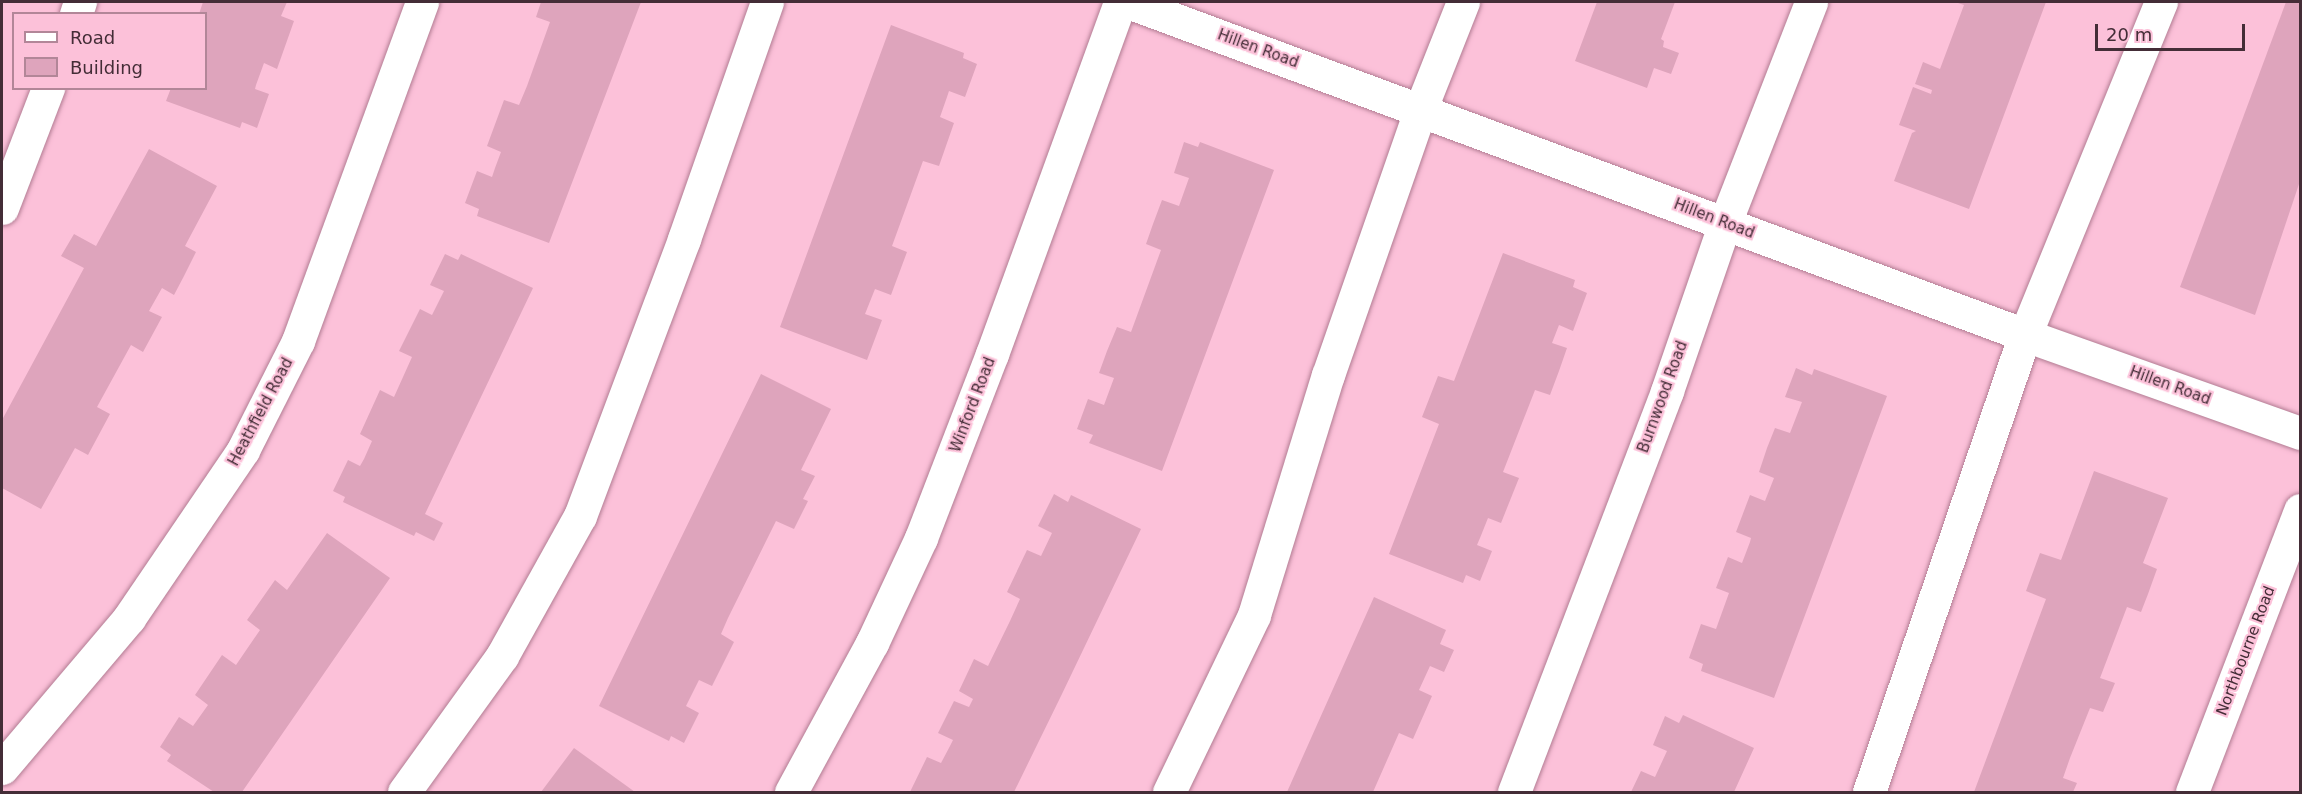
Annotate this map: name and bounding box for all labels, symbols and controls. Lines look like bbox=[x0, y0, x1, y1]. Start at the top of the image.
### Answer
legend bbox=[12, 12, 207, 90]
scale bar bbox=[2098, 12, 2248, 50]
text: 20 m bbox=[2106, 24, 2152, 45]
street label: Hillen Road bbox=[1215, 26, 1301, 72]
text: Road bbox=[70, 27, 115, 48]
text: Building bbox=[70, 57, 143, 78]
street label: Hillen Road bbox=[1671, 195, 1757, 243]
street label: Burnwood Road bbox=[1634, 339, 1692, 455]
street label: Heathfield Road bbox=[225, 355, 297, 469]
street label: Winford Road bbox=[947, 355, 999, 455]
street label: Hillen Road bbox=[2127, 363, 2213, 409]
street label: Northbourne Road bbox=[2213, 584, 2279, 718]

